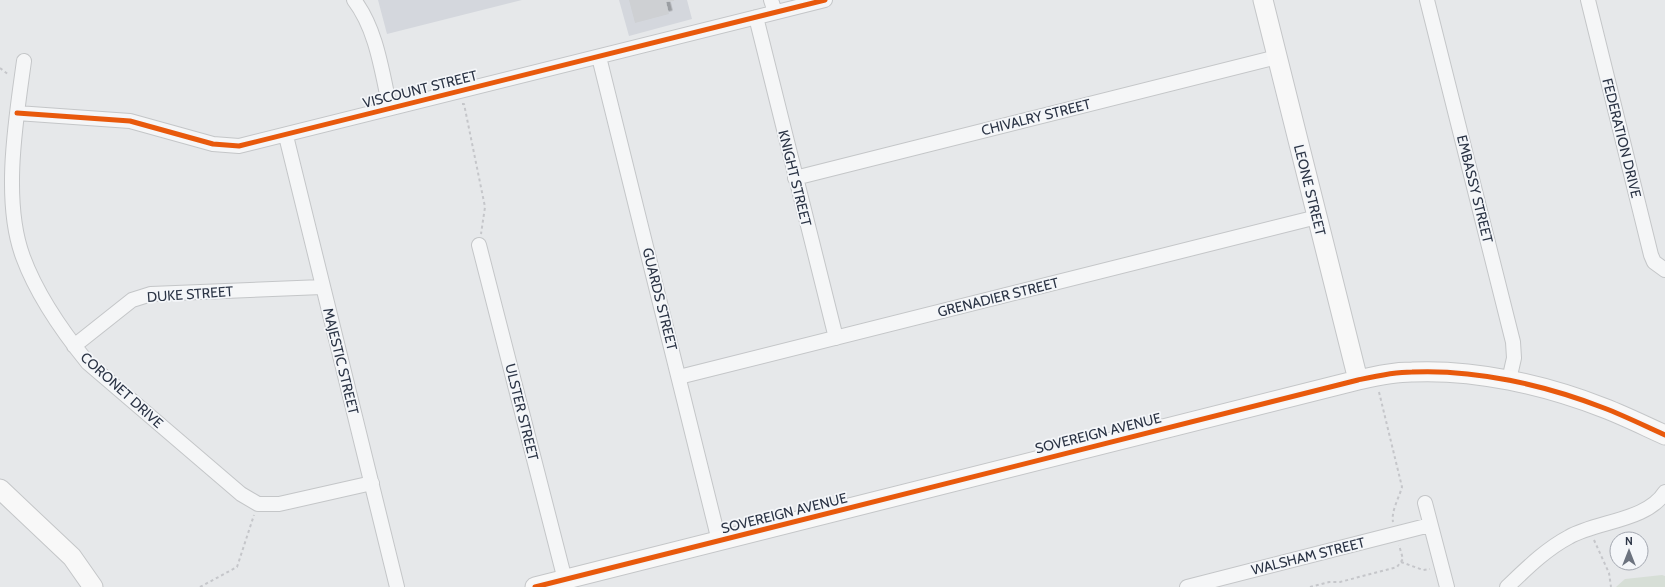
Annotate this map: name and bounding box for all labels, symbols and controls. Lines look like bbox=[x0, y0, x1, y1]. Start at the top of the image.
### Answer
street label: VISCOUNT STREET bbox=[361, 66, 480, 112]
street label: FEDERATION DRIVE bbox=[1598, 76, 1646, 200]
street label: CHIVALRY STREET bbox=[979, 95, 1093, 139]
street label: KNIGHT STREET bbox=[774, 128, 816, 228]
street label: EMBASSY STREET bbox=[1453, 133, 1497, 245]
street label: LEONE STREET bbox=[1290, 143, 1330, 238]
street label: GUARDS STREET bbox=[639, 246, 682, 353]
street label: GRENADIER STREET bbox=[936, 273, 1061, 321]
street label: DUKE STREET bbox=[146, 282, 234, 306]
street label: MAJESTIC STREET bbox=[319, 306, 363, 417]
street label: CORONET DRIVE bbox=[77, 348, 167, 432]
street label: ULSTER STREET bbox=[501, 362, 543, 463]
street label: SOVEREIGN AVENUE bbox=[1033, 409, 1163, 457]
street label: SOVEREIGN AVENUE bbox=[719, 489, 849, 537]
north arrow bbox=[1609, 531, 1649, 571]
street label: WALSHAM STREET bbox=[1249, 533, 1367, 579]
text: N bbox=[1625, 534, 1633, 548]

